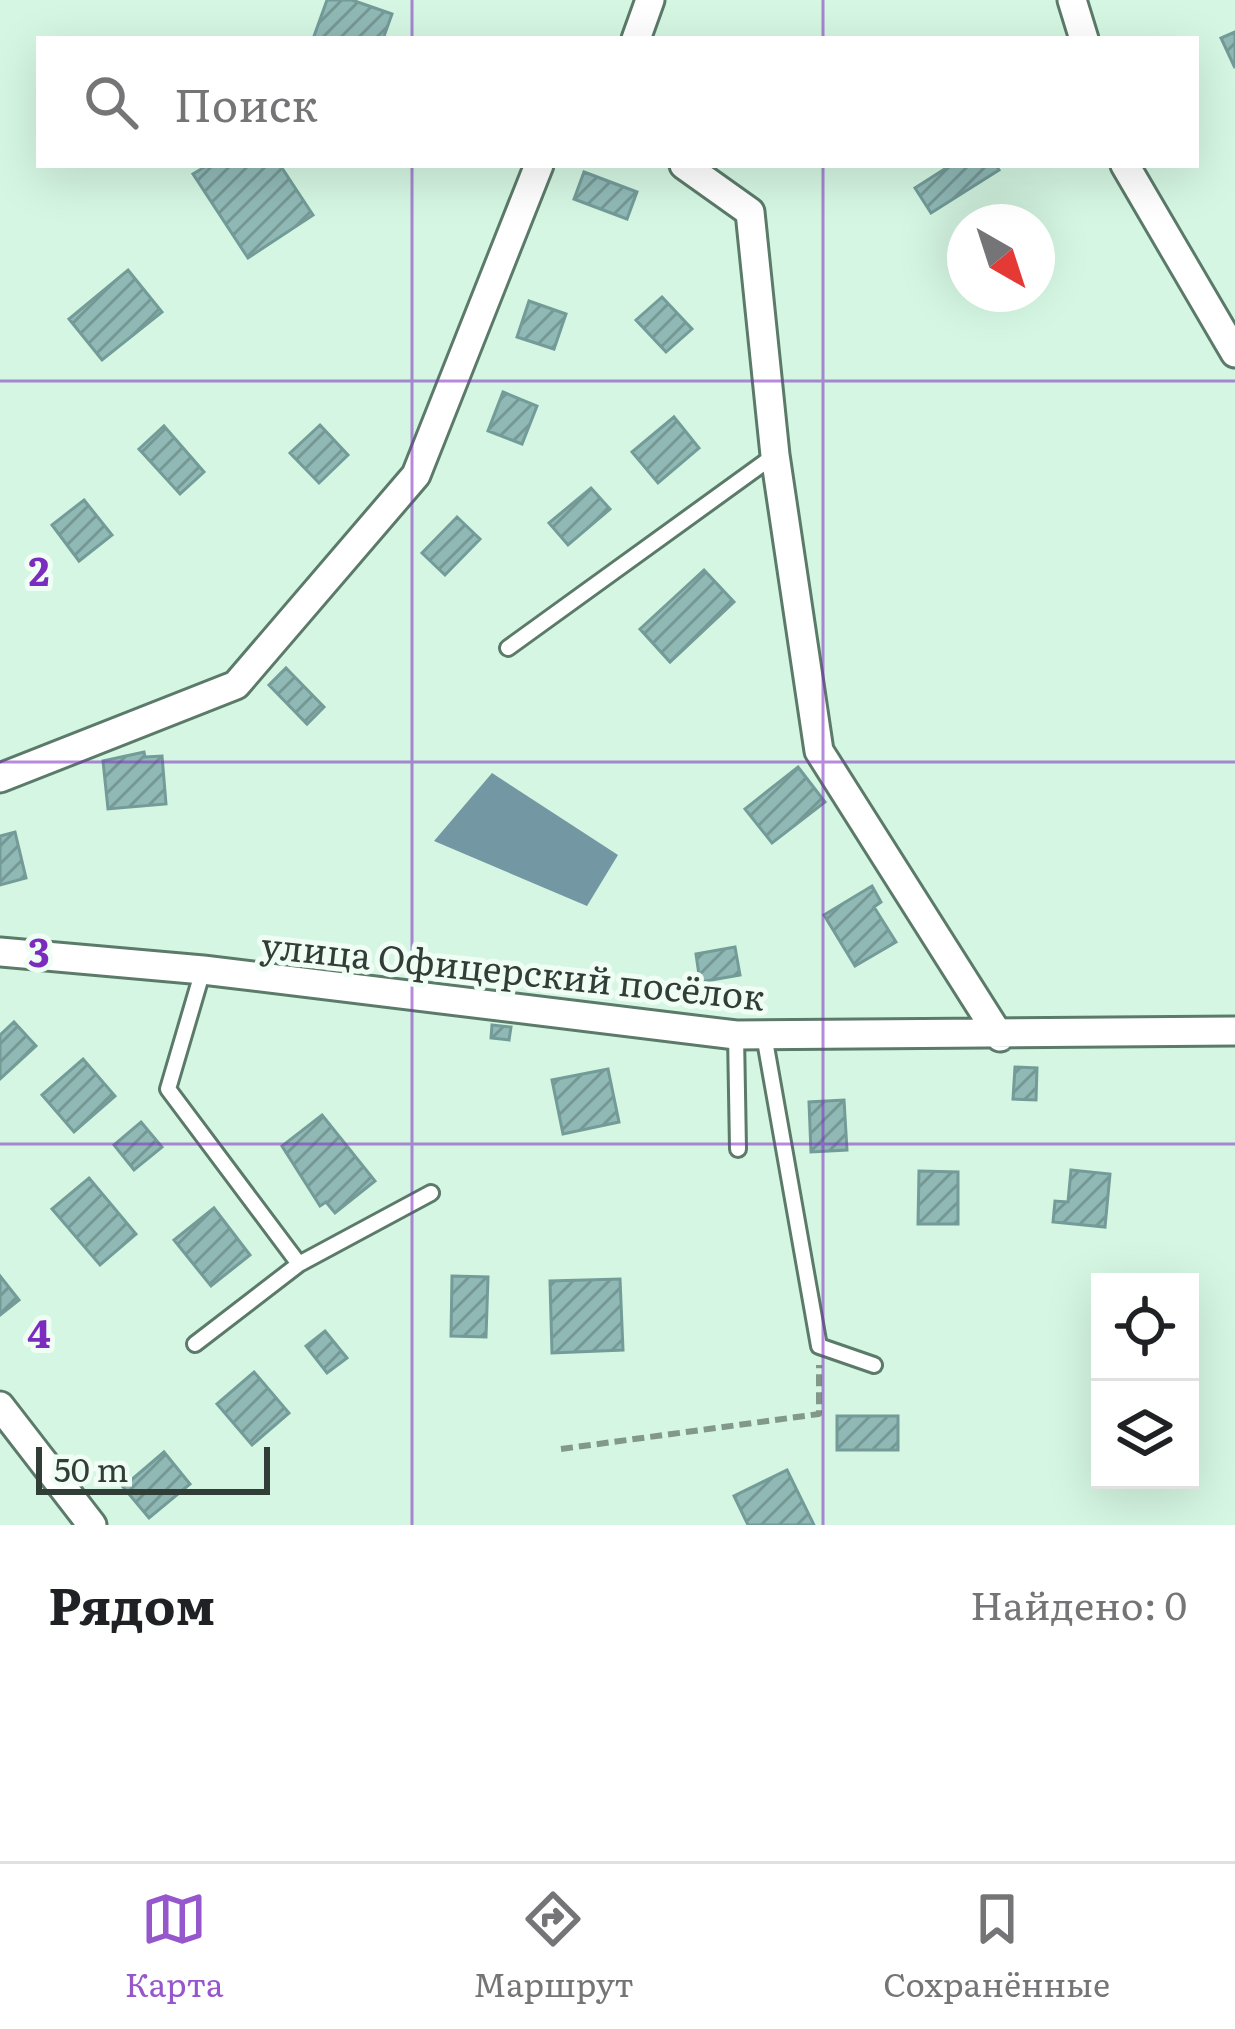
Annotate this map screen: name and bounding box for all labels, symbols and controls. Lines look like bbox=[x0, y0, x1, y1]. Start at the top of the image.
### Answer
search box bbox=[36, 36, 1199, 168]
icon: search bbox=[78, 69, 144, 135]
text: Поиск bbox=[174, 69, 318, 136]
north arrow bbox=[947, 204, 1055, 312]
text: 2 bbox=[29, 540, 49, 598]
street label: улица Офицерский посёлок bbox=[258, 916, 768, 1022]
text: 3 bbox=[28, 921, 50, 979]
map controls bbox=[1091, 1273, 1199, 1489]
button: locate bbox=[1091, 1273, 1199, 1381]
text: 4 bbox=[27, 1302, 51, 1360]
button: layers bbox=[1091, 1381, 1199, 1489]
scale bar bbox=[36, 1441, 270, 1494]
text: 50 m bbox=[54, 1443, 128, 1492]
text: Рядом bbox=[48, 1565, 215, 1641]
text: Найдено: 0 bbox=[970, 1574, 1187, 1632]
tab: Карта bbox=[125, 1886, 224, 2007]
tab: Маршрут bbox=[473, 1886, 634, 2007]
tab: Сохранённые bbox=[883, 1886, 1110, 2007]

